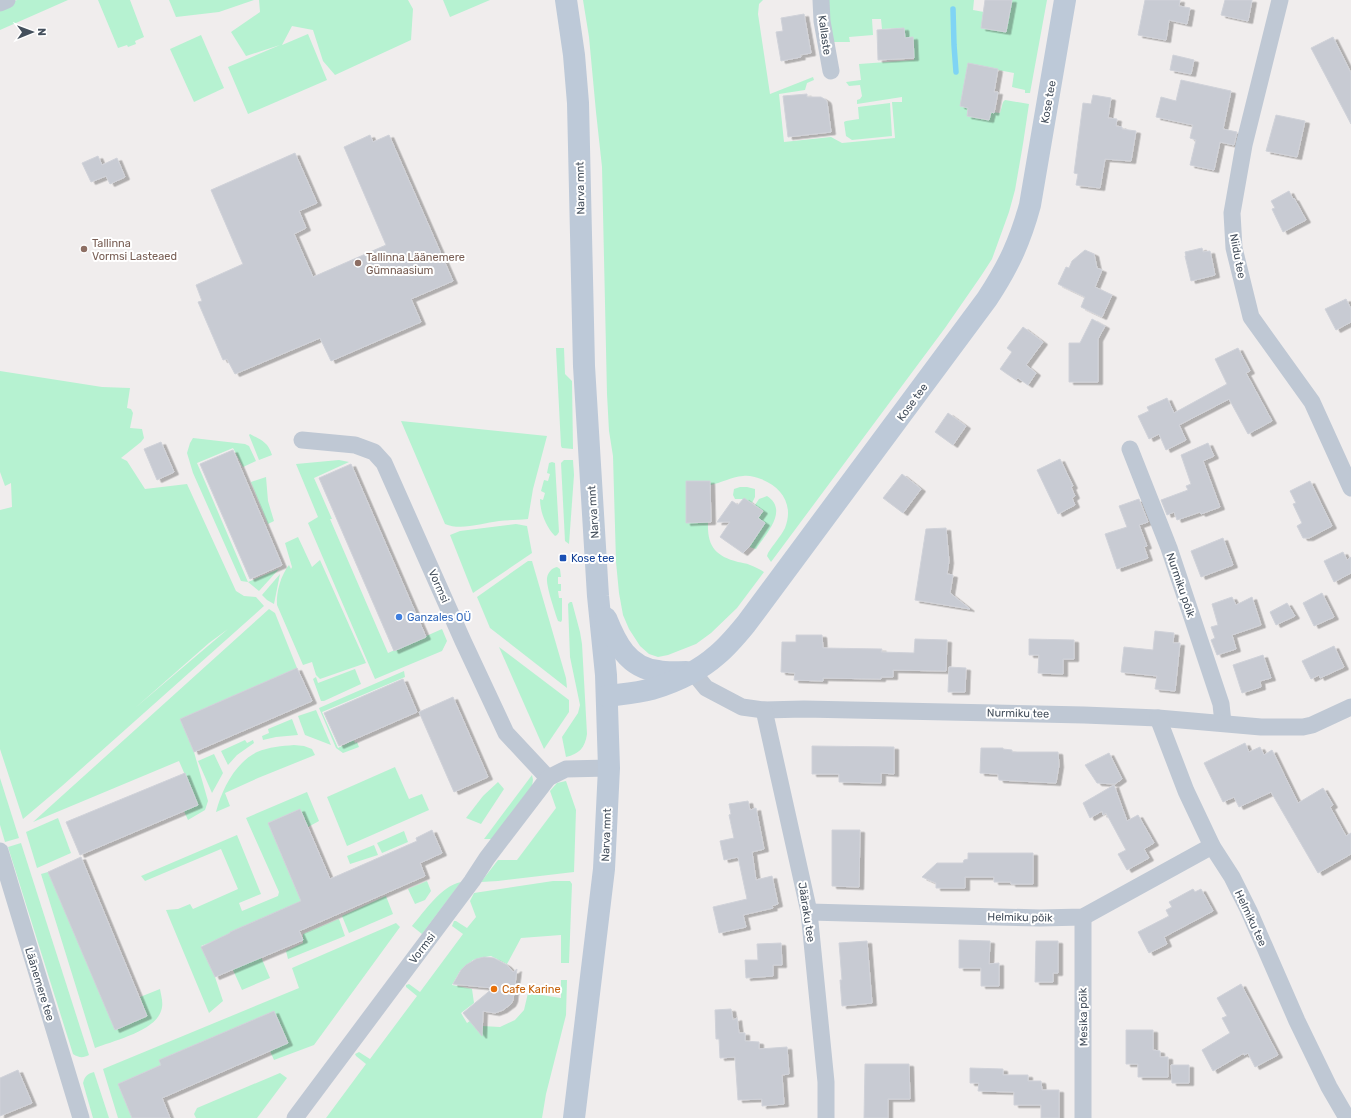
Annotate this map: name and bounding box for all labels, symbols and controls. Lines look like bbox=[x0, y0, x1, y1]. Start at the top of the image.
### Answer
north arrow bbox=[12, 12, 52, 52]
street label: Kallaste bbox=[815, 14, 834, 56]
text: N bbox=[35, 28, 48, 36]
street label: Kose tee bbox=[1038, 80, 1059, 125]
street label: Narva mnt bbox=[574, 161, 587, 215]
street label: Niidu tee bbox=[1227, 233, 1248, 280]
place label: Tallinna Vormsi Lasteaed bbox=[92, 237, 177, 263]
marker: Tallinna Vormsi Lasteaed bbox=[79, 244, 89, 254]
place label: Tallinna Läänemere Gümnaasium bbox=[366, 251, 465, 277]
marker: Tallinna Läänemere Gümnaasium bbox=[353, 258, 363, 268]
street label: Kose tee bbox=[894, 381, 930, 424]
street label: Narva mnt bbox=[585, 484, 602, 539]
street label: Nurmiku põik bbox=[1163, 551, 1198, 619]
place label: Kose tee bbox=[571, 552, 614, 565]
marker: Kose tee bbox=[558, 553, 568, 563]
street label: Vormsi bbox=[425, 567, 452, 605]
place label: Ganzales OÜ bbox=[407, 611, 471, 624]
marker: Ganzales OÜ bbox=[394, 612, 404, 622]
street label: Nurmiku tee bbox=[987, 706, 1049, 721]
street label: Narva mnt bbox=[599, 808, 614, 862]
street label: Jääraku tee bbox=[795, 881, 818, 943]
street label: Helmiku tee bbox=[1232, 888, 1269, 948]
street label: Helmiku põik bbox=[987, 910, 1053, 925]
street label: Vormsi bbox=[407, 930, 438, 966]
street label: Läänemere tee bbox=[22, 946, 57, 1023]
place label: Cafe Karine bbox=[502, 983, 561, 996]
marker: Cafe Karine bbox=[489, 984, 499, 994]
street label: Mesika põik bbox=[1076, 987, 1091, 1046]

